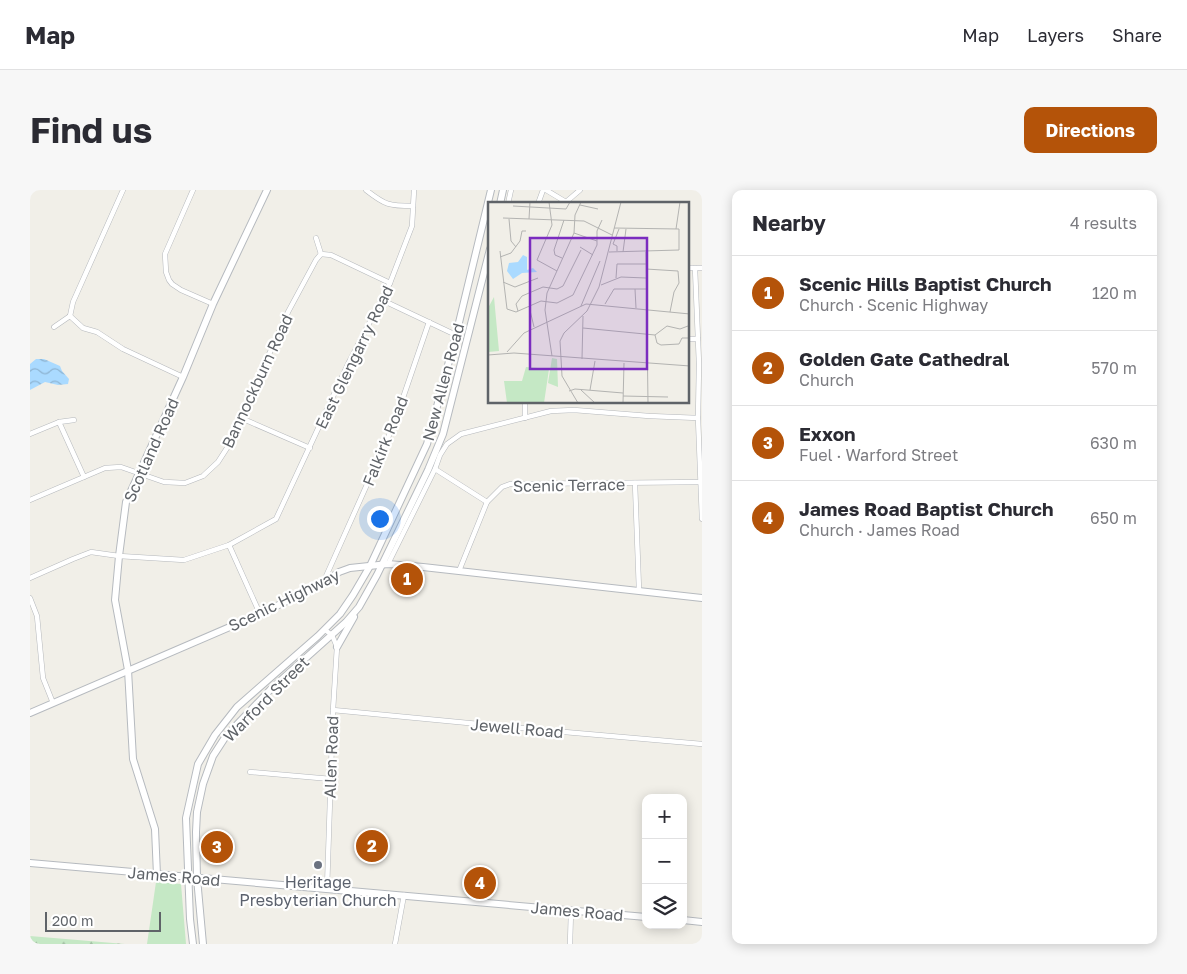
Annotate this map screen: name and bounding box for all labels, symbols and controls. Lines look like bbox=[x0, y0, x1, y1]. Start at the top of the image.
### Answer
text: Map bbox=[25, 20, 75, 49]
text: Map bbox=[962, 24, 999, 46]
text: Layers bbox=[1027, 24, 1084, 46]
text: Share bbox=[1112, 24, 1162, 46]
button: Directions bbox=[1024, 107, 1157, 153]
text: Find us bbox=[30, 109, 152, 151]
inset map bbox=[488, 202, 690, 404]
text: Nearby bbox=[752, 210, 826, 236]
text: 4 results bbox=[1070, 213, 1137, 233]
text: Scenic Hills Baptist Church bbox=[799, 272, 1052, 295]
street label: East Glengarry Road bbox=[311, 282, 397, 432]
text: 1 bbox=[764, 283, 772, 303]
text: 120 m bbox=[1092, 283, 1137, 303]
text: Church · Scenic Highway bbox=[799, 295, 988, 315]
street label: Bannockburn Road bbox=[217, 311, 297, 451]
street label: New Allen Road bbox=[418, 321, 468, 443]
text: Golden Gate Cathedral bbox=[799, 347, 1009, 370]
text: 2 bbox=[763, 358, 773, 378]
text: 570 m bbox=[1091, 358, 1137, 378]
text: Church bbox=[799, 370, 854, 390]
street label: Falkirk Road bbox=[358, 393, 412, 489]
street label: Scotland Road bbox=[119, 395, 183, 505]
text: Exxon bbox=[799, 422, 856, 445]
text: 3 bbox=[763, 433, 773, 453]
text: 630 m bbox=[1090, 433, 1137, 453]
text: Fuel · Warford Street bbox=[799, 445, 958, 465]
street label: Scenic Terrace bbox=[513, 474, 625, 496]
text: James Road Baptist Church bbox=[799, 497, 1053, 520]
your location bbox=[367, 506, 393, 532]
text: 4 bbox=[763, 508, 773, 528]
text: 650 m bbox=[1090, 508, 1137, 528]
text: Church · James Road bbox=[799, 520, 960, 540]
pin: 1 bbox=[391, 560, 423, 598]
street label: Scenic Highway bbox=[225, 564, 343, 636]
street label: Warford Street bbox=[219, 652, 313, 746]
street label: Jewell Road bbox=[470, 714, 564, 742]
street label: Allen Road bbox=[320, 715, 342, 799]
map controls bbox=[642, 794, 687, 929]
button: + bbox=[642, 794, 687, 839]
pin: 2 bbox=[356, 827, 388, 865]
pin: 3 bbox=[201, 828, 233, 866]
button: − bbox=[642, 839, 687, 884]
marker: Heritage Presbyterian Church bbox=[312, 859, 324, 871]
street label: James Road bbox=[127, 862, 221, 890]
pin: 4 bbox=[464, 864, 496, 902]
place label: Heritage Presbyterian Church bbox=[239, 872, 397, 910]
button: layers bbox=[642, 884, 687, 929]
street label: James Road bbox=[530, 897, 624, 925]
scale bar bbox=[45, 909, 161, 932]
text: 200 m bbox=[52, 912, 93, 929]

